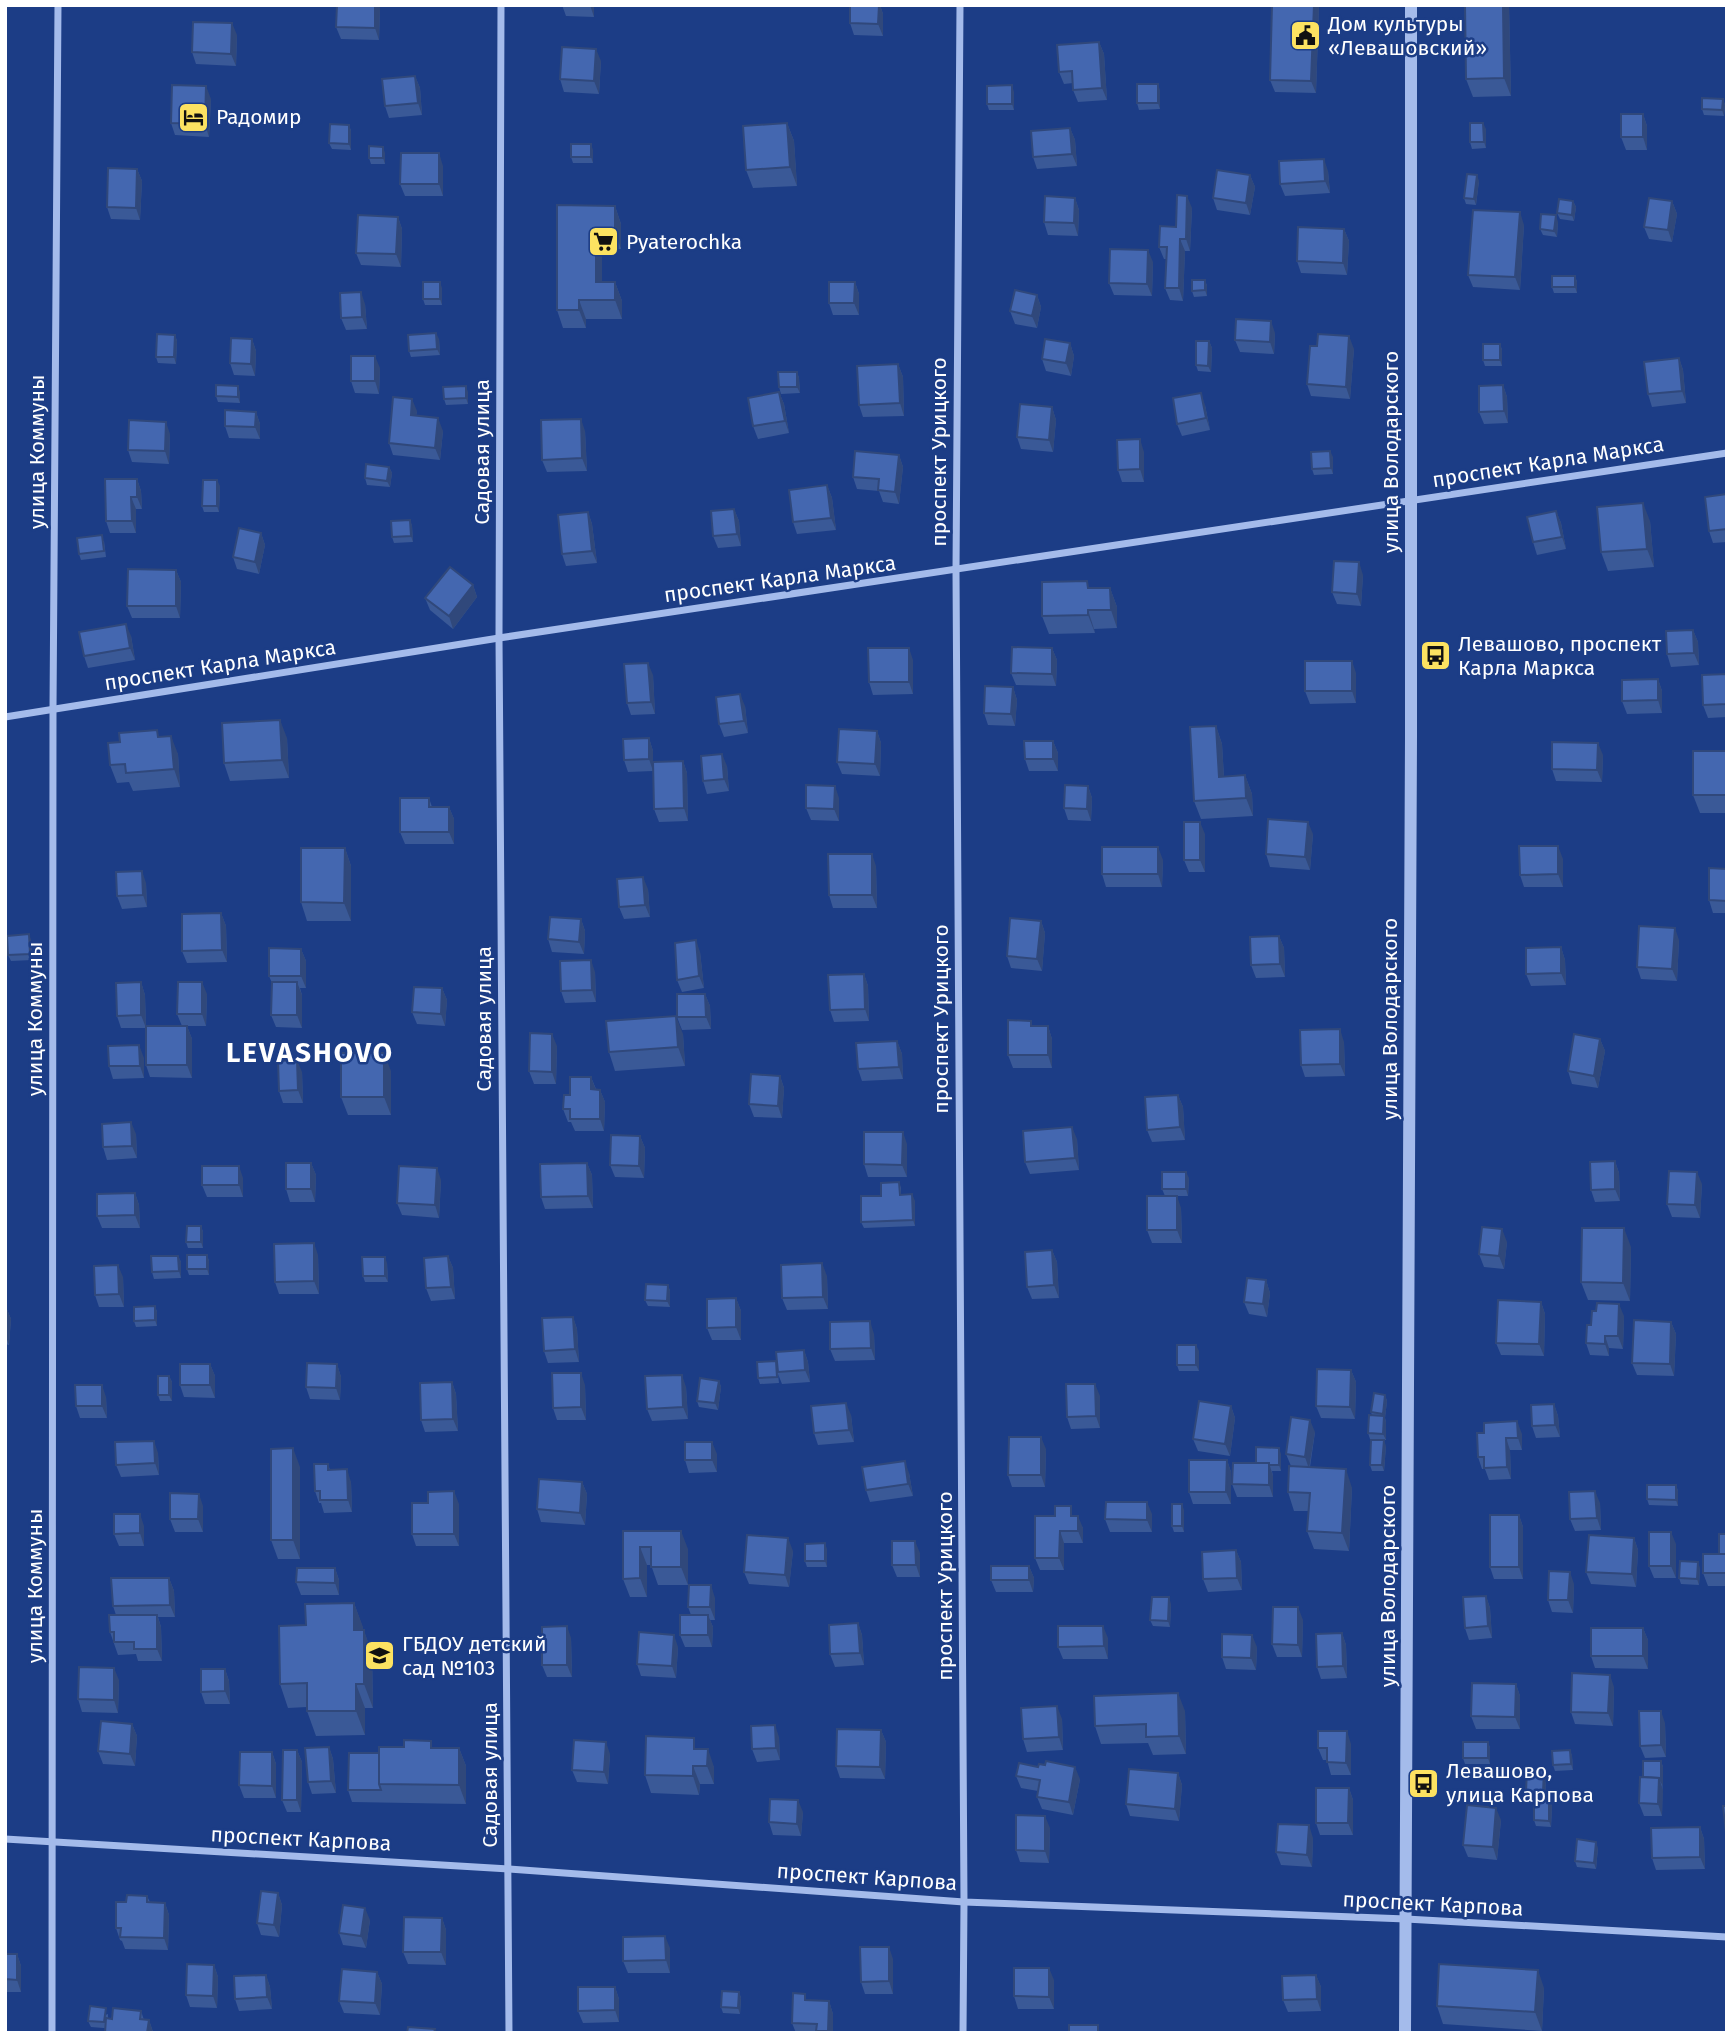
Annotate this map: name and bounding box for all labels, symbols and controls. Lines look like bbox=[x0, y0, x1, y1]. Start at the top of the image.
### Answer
place label: Дом культуры «Левашовский» bbox=[1327, 11, 1487, 61]
public building icon: Дом культуры «Левашовский» bbox=[1288, 19, 1322, 53]
hotel icon: Радомир bbox=[176, 100, 210, 134]
place label: Радомир bbox=[216, 104, 302, 130]
supermarket icon: Pyaterochka bbox=[586, 225, 620, 259]
place label: Pyaterochka bbox=[626, 229, 742, 255]
street label: улица Володарского bbox=[1378, 351, 1404, 553]
street label: проспект Урицкого bbox=[926, 357, 952, 547]
street label: улица Коммуны bbox=[24, 375, 50, 529]
street label: Садовая улица bbox=[469, 379, 495, 525]
street label: проспект Карла Маркса bbox=[1430, 431, 1666, 493]
street label: проспект Карла Маркса bbox=[662, 550, 898, 608]
place label: Левашово, проспект Карла Маркса bbox=[1458, 631, 1662, 681]
street label: проспект Карла Маркса bbox=[102, 634, 338, 696]
bus stop icon: Левашово, проспект Карла Маркса bbox=[1418, 639, 1452, 673]
street label: улица Володарского bbox=[1377, 918, 1403, 1120]
street label: проспект Урицкого bbox=[928, 924, 954, 1114]
street label: улица Коммуны bbox=[22, 942, 48, 1096]
street label: Садовая улица bbox=[471, 946, 497, 1092]
district label: LEVASHOVO bbox=[226, 1036, 394, 1069]
street label: улица Володарского bbox=[1375, 1485, 1401, 1687]
street label: проспект Урицкого bbox=[932, 1491, 958, 1681]
street label: улица Коммуны bbox=[22, 1509, 48, 1663]
place label: ГБДОУ детский сад №103 bbox=[402, 1631, 547, 1681]
school or university icon: ГБДОУ детский сад №103 bbox=[362, 1639, 396, 1673]
street label: Садовая улица bbox=[477, 1702, 503, 1848]
place label: Левашово, улица Карпова bbox=[1446, 1758, 1594, 1808]
bus stop icon: Левашово, улица Карпова bbox=[1406, 1766, 1440, 1800]
street label: проспект Карпова bbox=[210, 1821, 392, 1857]
street label: проспект Карпова bbox=[776, 1858, 958, 1896]
street label: проспект Карпова bbox=[1342, 1886, 1524, 1922]

